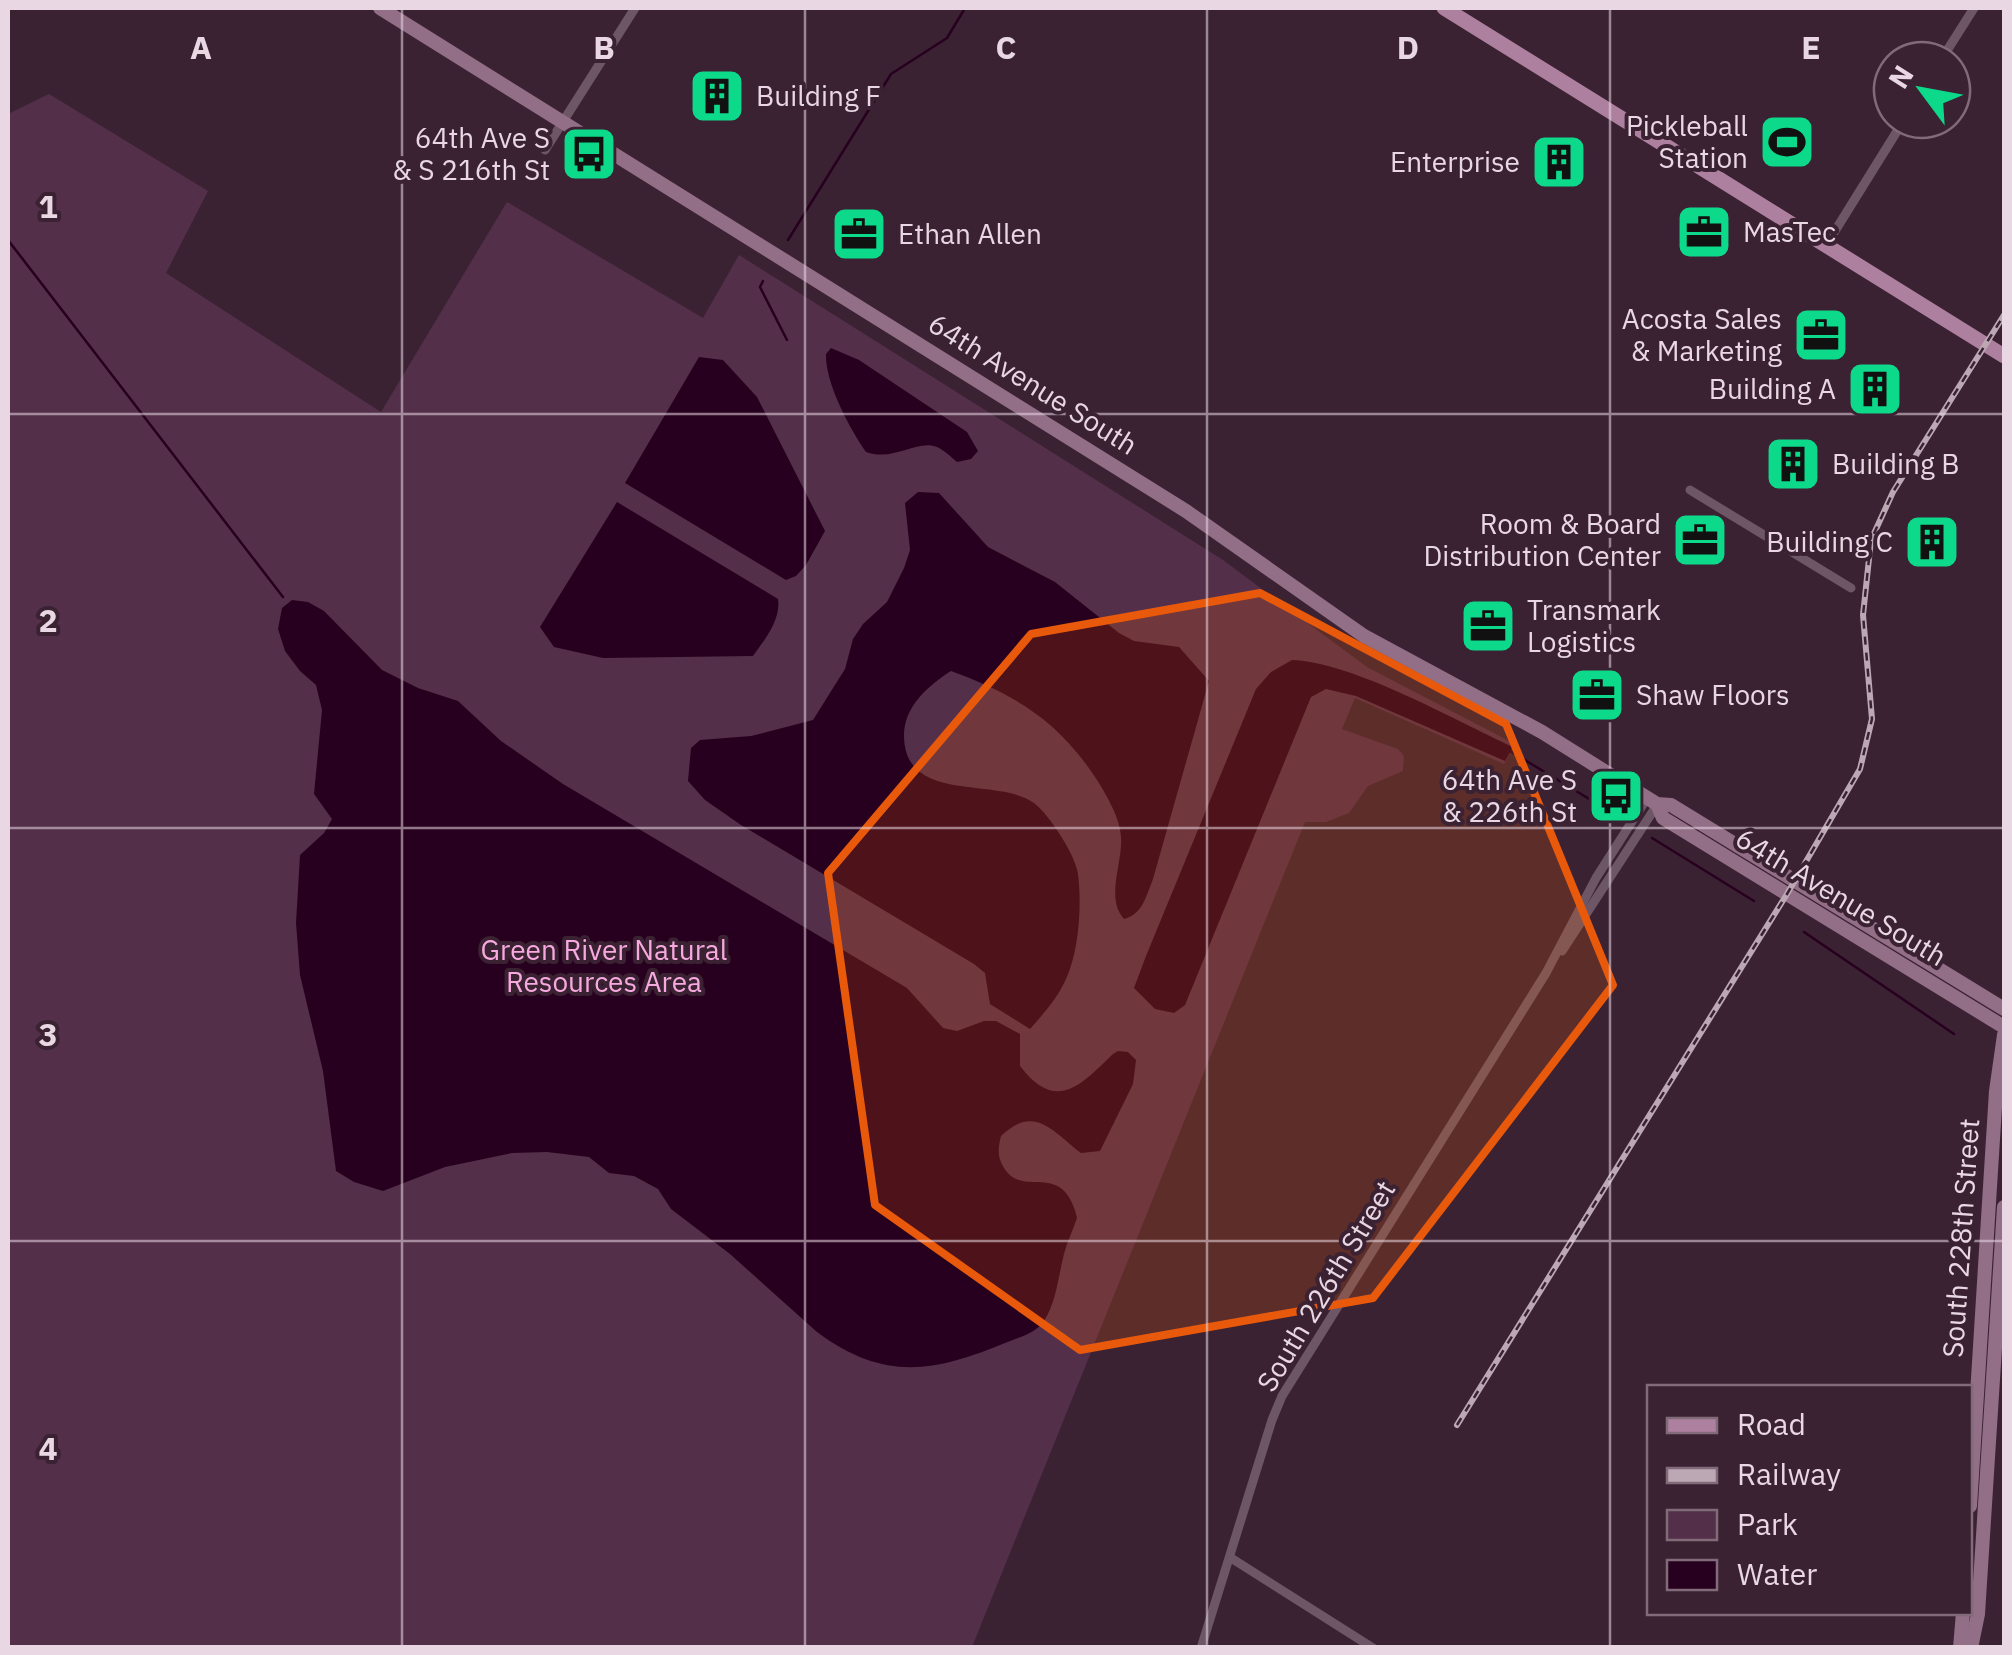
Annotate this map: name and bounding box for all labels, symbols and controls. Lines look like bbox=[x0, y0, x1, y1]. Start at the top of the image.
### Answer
text: A bbox=[190, 26, 212, 68]
text: B bbox=[593, 26, 615, 68]
text: C bbox=[996, 26, 1016, 68]
text: D bbox=[1397, 26, 1419, 68]
text: E bbox=[1801, 26, 1821, 68]
north arrow bbox=[1872, 40, 1972, 140]
text: N bbox=[1879, 58, 1921, 95]
building icon: Building F bbox=[687, 66, 747, 126]
place label: Building F bbox=[756, 77, 881, 114]
place label: Pickleball Station bbox=[1626, 107, 1748, 176]
sports icon: Pickleball Station bbox=[1757, 112, 1817, 172]
place label: 64th Ave S & S 216th St bbox=[392, 119, 550, 188]
bus stop icon: 64th Ave S & S 216th St bbox=[559, 124, 619, 184]
building icon: Enterprise bbox=[1529, 132, 1589, 192]
place label: Enterprise bbox=[1390, 143, 1520, 180]
text: 1 bbox=[38, 185, 58, 227]
office icon: MasTec bbox=[1674, 202, 1734, 262]
office icon: Ethan Allen bbox=[829, 204, 889, 264]
place label: MasTec bbox=[1743, 213, 1836, 250]
place label: Ethan Allen bbox=[898, 215, 1042, 252]
place label: Acosta Sales & Marketing bbox=[1622, 300, 1782, 369]
street label: 64th Avenue South bbox=[922, 304, 1145, 463]
office icon: Acosta Sales & Marketing bbox=[1791, 305, 1851, 365]
building icon: Building A bbox=[1845, 359, 1905, 419]
place label: Building A bbox=[1709, 370, 1836, 407]
building icon: Building B bbox=[1763, 434, 1823, 494]
place label: Building B bbox=[1832, 445, 1960, 482]
place label: Room & Board Distribution Center bbox=[1423, 505, 1661, 574]
office icon: Room & Board Distribution Center bbox=[1670, 510, 1730, 570]
building icon: Building C bbox=[1902, 512, 1962, 572]
place label: Building C bbox=[1766, 523, 1893, 560]
place label: Transmark Logistics bbox=[1527, 591, 1661, 660]
office icon: Transmark Logistics bbox=[1458, 596, 1518, 656]
text: 2 bbox=[38, 599, 58, 641]
office icon: Shaw Floors bbox=[1567, 665, 1627, 725]
place label: Shaw Floors bbox=[1636, 676, 1790, 713]
place label: 64th Ave S & 226th St bbox=[1442, 761, 1577, 830]
bus stop icon: 64th Ave S & 226th St bbox=[1586, 766, 1646, 826]
street label: 64th Avenue South bbox=[1729, 819, 1953, 974]
park label: Green River Natural Resources Area bbox=[481, 931, 727, 1000]
text: 3 bbox=[38, 1013, 58, 1055]
street label: South 228th Street bbox=[1934, 1117, 1987, 1359]
street label: South 226th Street bbox=[1248, 1173, 1403, 1398]
legend bbox=[1647, 1385, 1972, 1615]
text: Road bbox=[1737, 1404, 1806, 1443]
text: 4 bbox=[38, 1427, 58, 1469]
text: Railway bbox=[1737, 1454, 1841, 1493]
text: Park bbox=[1737, 1504, 1798, 1543]
text: Water bbox=[1737, 1554, 1817, 1593]

